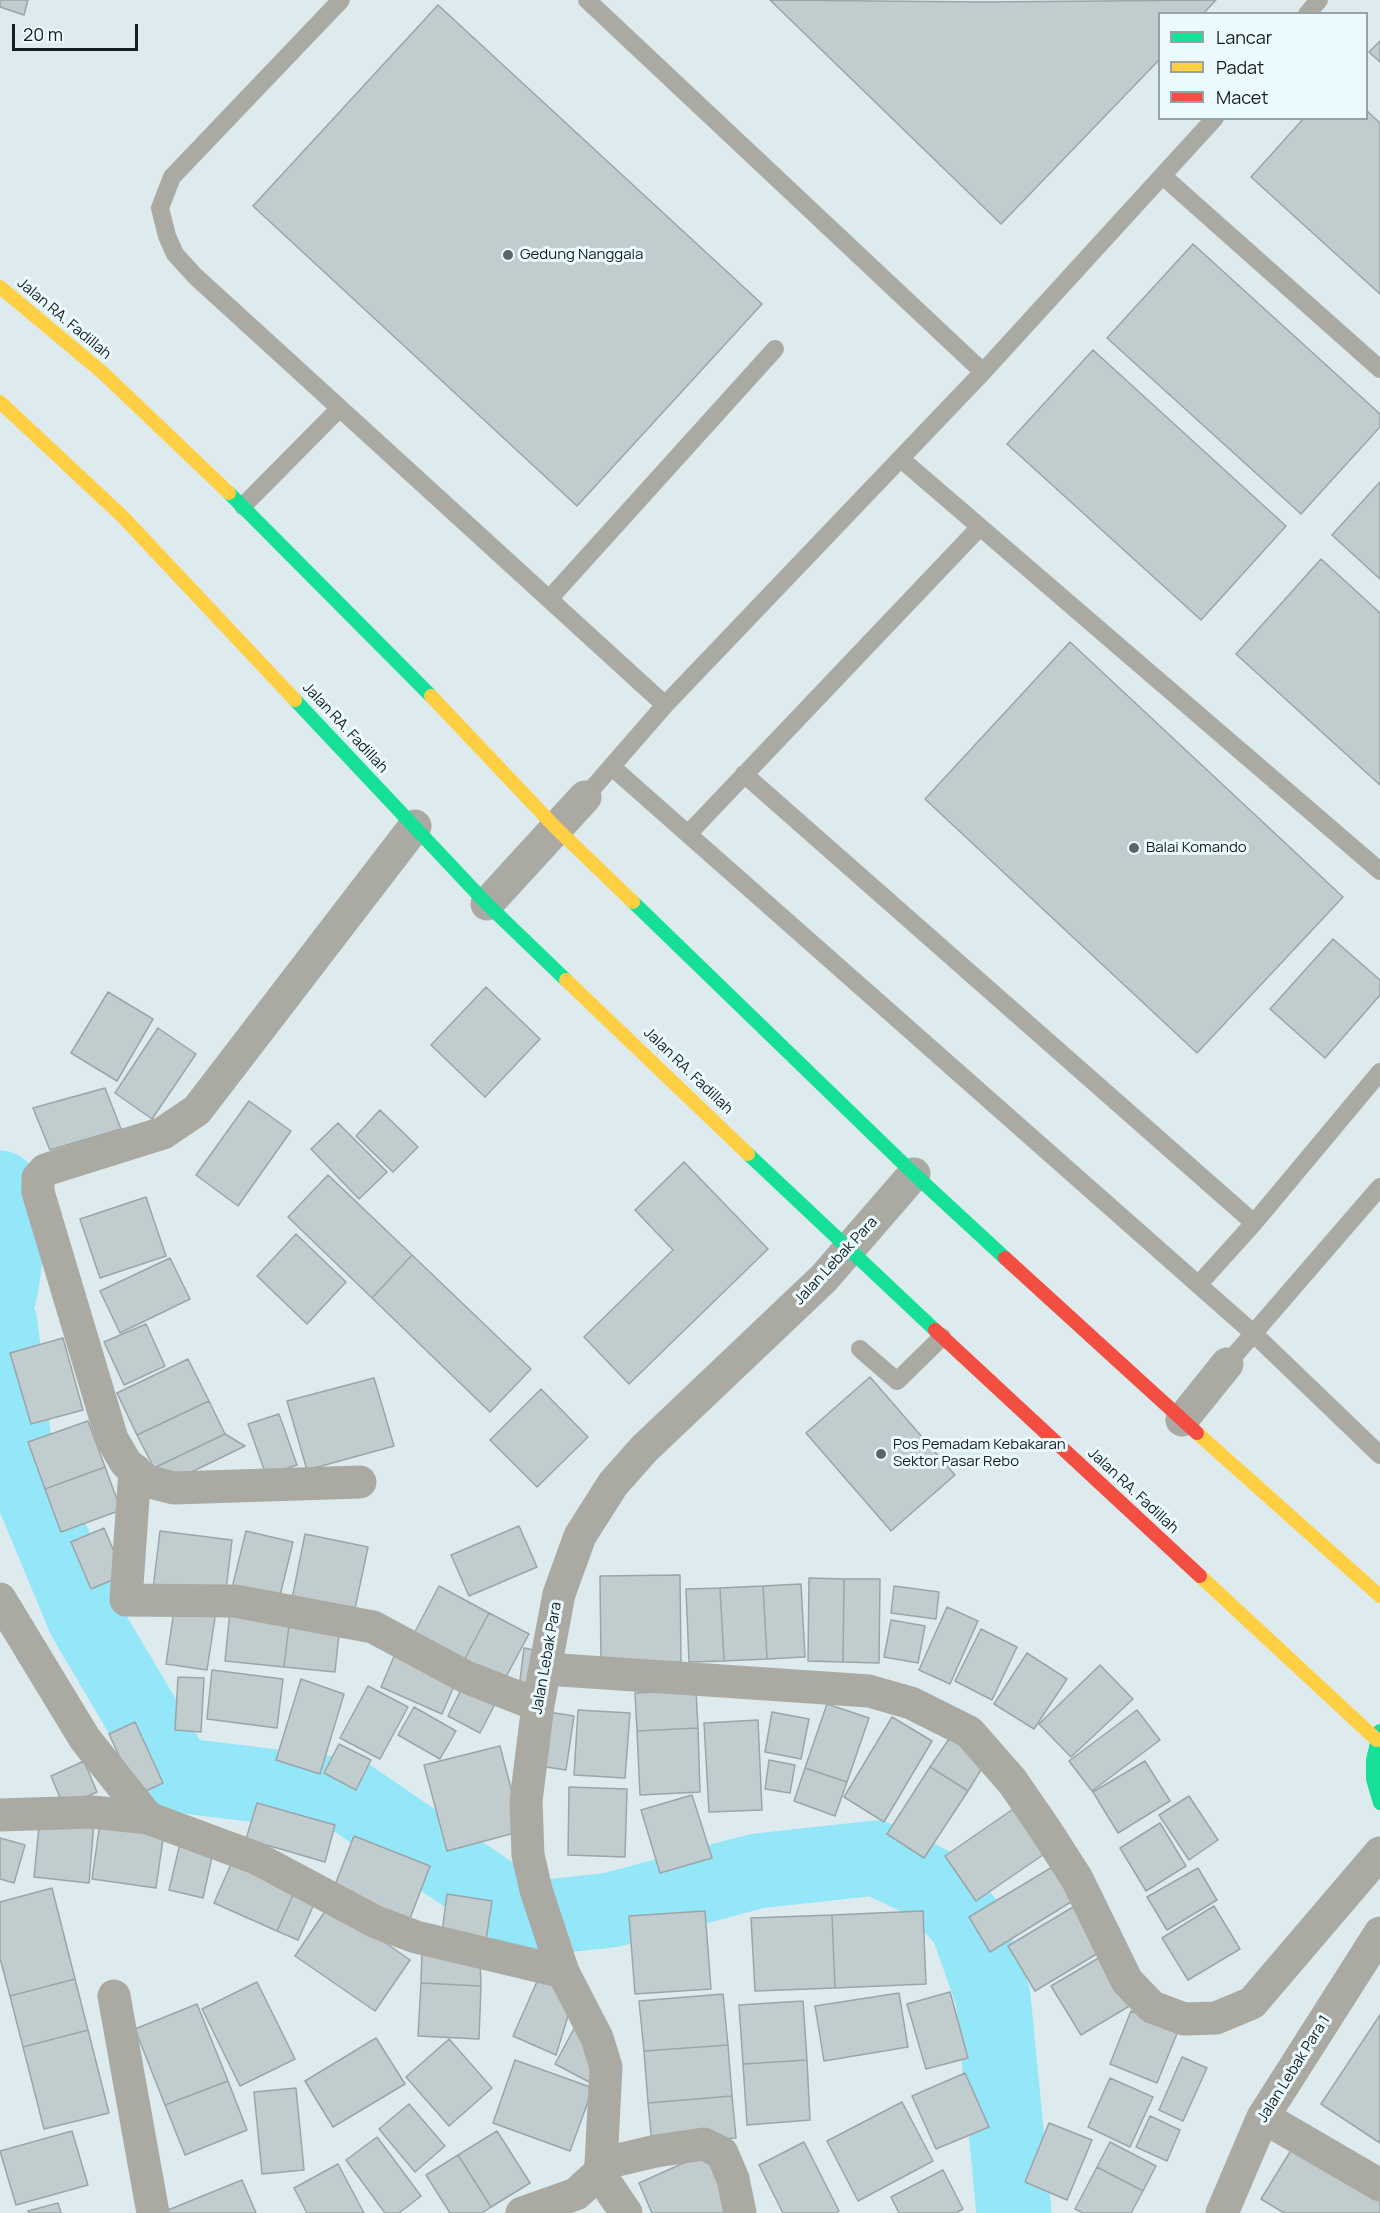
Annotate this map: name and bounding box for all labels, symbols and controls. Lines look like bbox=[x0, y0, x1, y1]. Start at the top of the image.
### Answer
scale bar bbox=[15, 12, 141, 50]
legend bbox=[1158, 12, 1368, 120]
text: 20 m bbox=[23, 22, 63, 46]
text: Lancar bbox=[1216, 25, 1272, 49]
text: Padat bbox=[1216, 55, 1264, 79]
text: Macet bbox=[1216, 85, 1269, 109]
place label: Gedung Nanggala bbox=[520, 246, 643, 264]
marker: Gedung Nanggala bbox=[501, 248, 515, 262]
street label: Jalan RA. Fadillah bbox=[13, 274, 115, 364]
street label: Jalan RA. Fadillah bbox=[299, 679, 391, 777]
place label: Balai Komando bbox=[1146, 839, 1247, 857]
marker: Balai Komando bbox=[1127, 841, 1141, 855]
street label: Jalan RA. Fadillah bbox=[640, 1024, 736, 1118]
street label: Jalan Lebak Para bbox=[791, 1213, 881, 1309]
place label: Pos Pemadam Kebakaran Sektor Pasar Rebo bbox=[893, 1436, 1066, 1471]
street label: Jalan RA. Fadillah bbox=[1084, 1445, 1182, 1537]
marker: Pos Pemadam Kebakaran Sektor Pasar Rebo bbox=[874, 1447, 888, 1461]
street label: Jalan Lebak Para bbox=[528, 1601, 566, 1715]
street label: Jalan Lebak Para 1 bbox=[1254, 2012, 1334, 2126]

